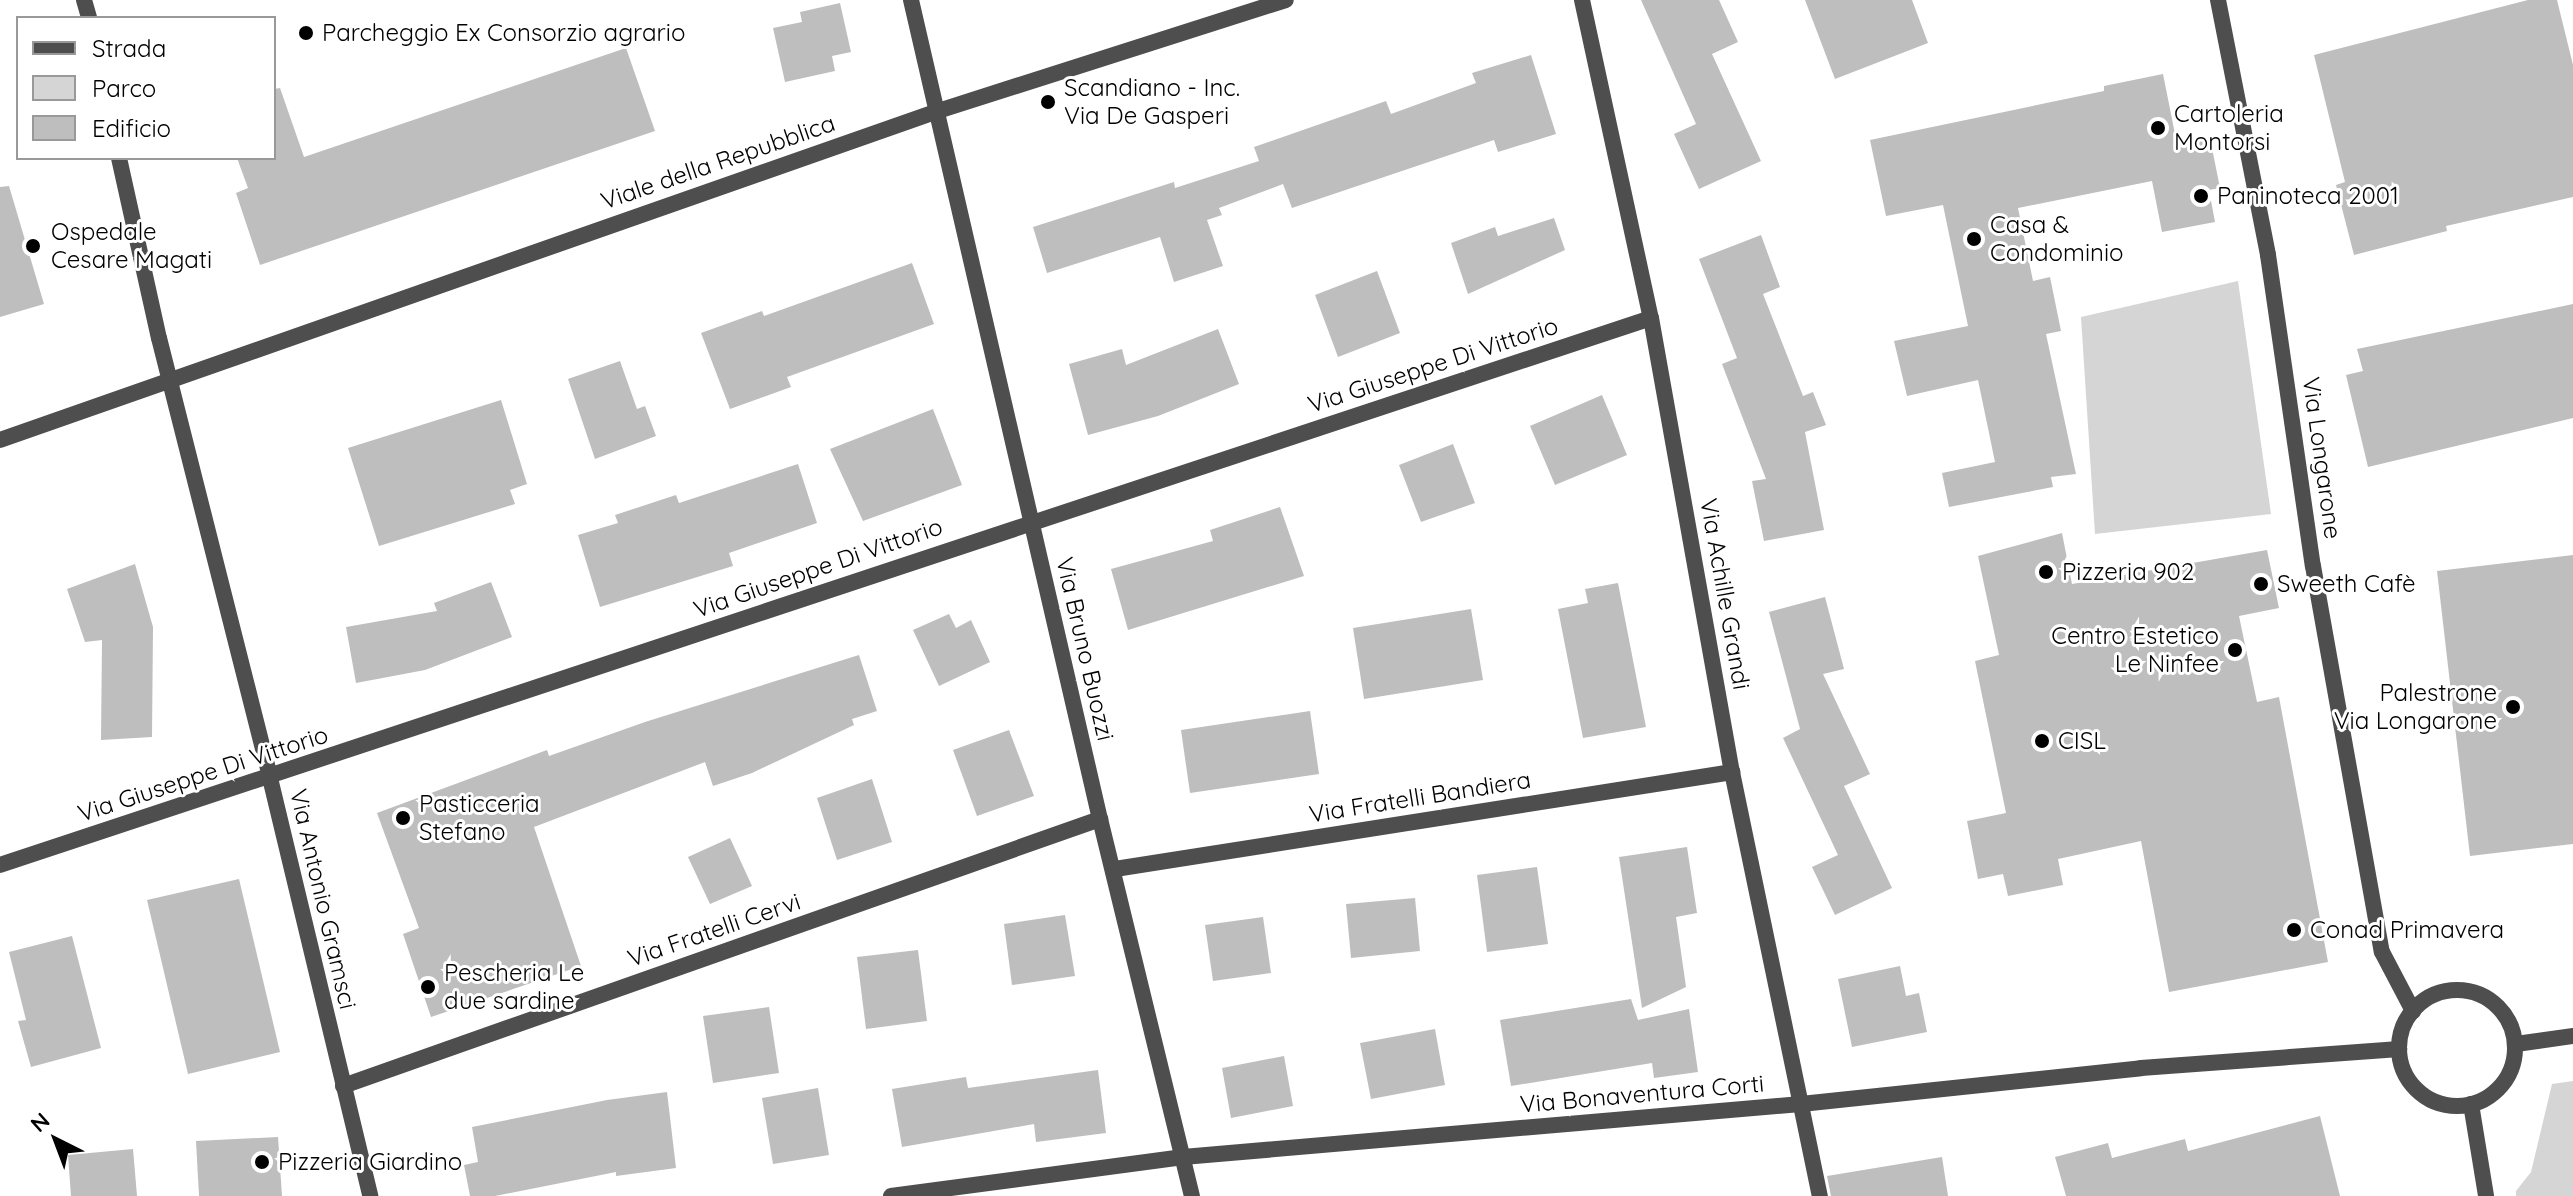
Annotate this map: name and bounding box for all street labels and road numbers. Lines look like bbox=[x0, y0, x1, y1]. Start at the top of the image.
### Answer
street label: Viale della Repubblica bbox=[597, 108, 839, 216]
street label: Via Giuseppe Di Vittorio bbox=[1304, 311, 1562, 419]
street label: Via Longarone bbox=[2296, 375, 2348, 541]
street label: Via Achille Grandi bbox=[1694, 496, 1756, 692]
street label: Via Giuseppe Di Vittorio bbox=[690, 512, 946, 624]
street label: Via Bruno Buozzi bbox=[1050, 555, 1120, 743]
street label: Via Giuseppe Di Vittorio bbox=[74, 720, 332, 828]
street label: Via Fratelli Bandiera bbox=[1307, 765, 1533, 829]
street label: Via Antonio Gramsci bbox=[284, 786, 362, 1012]
street label: Via Fratelli Cervi bbox=[624, 887, 804, 973]
street label: Via Bonaventura Corti bbox=[1519, 1069, 1765, 1119]

